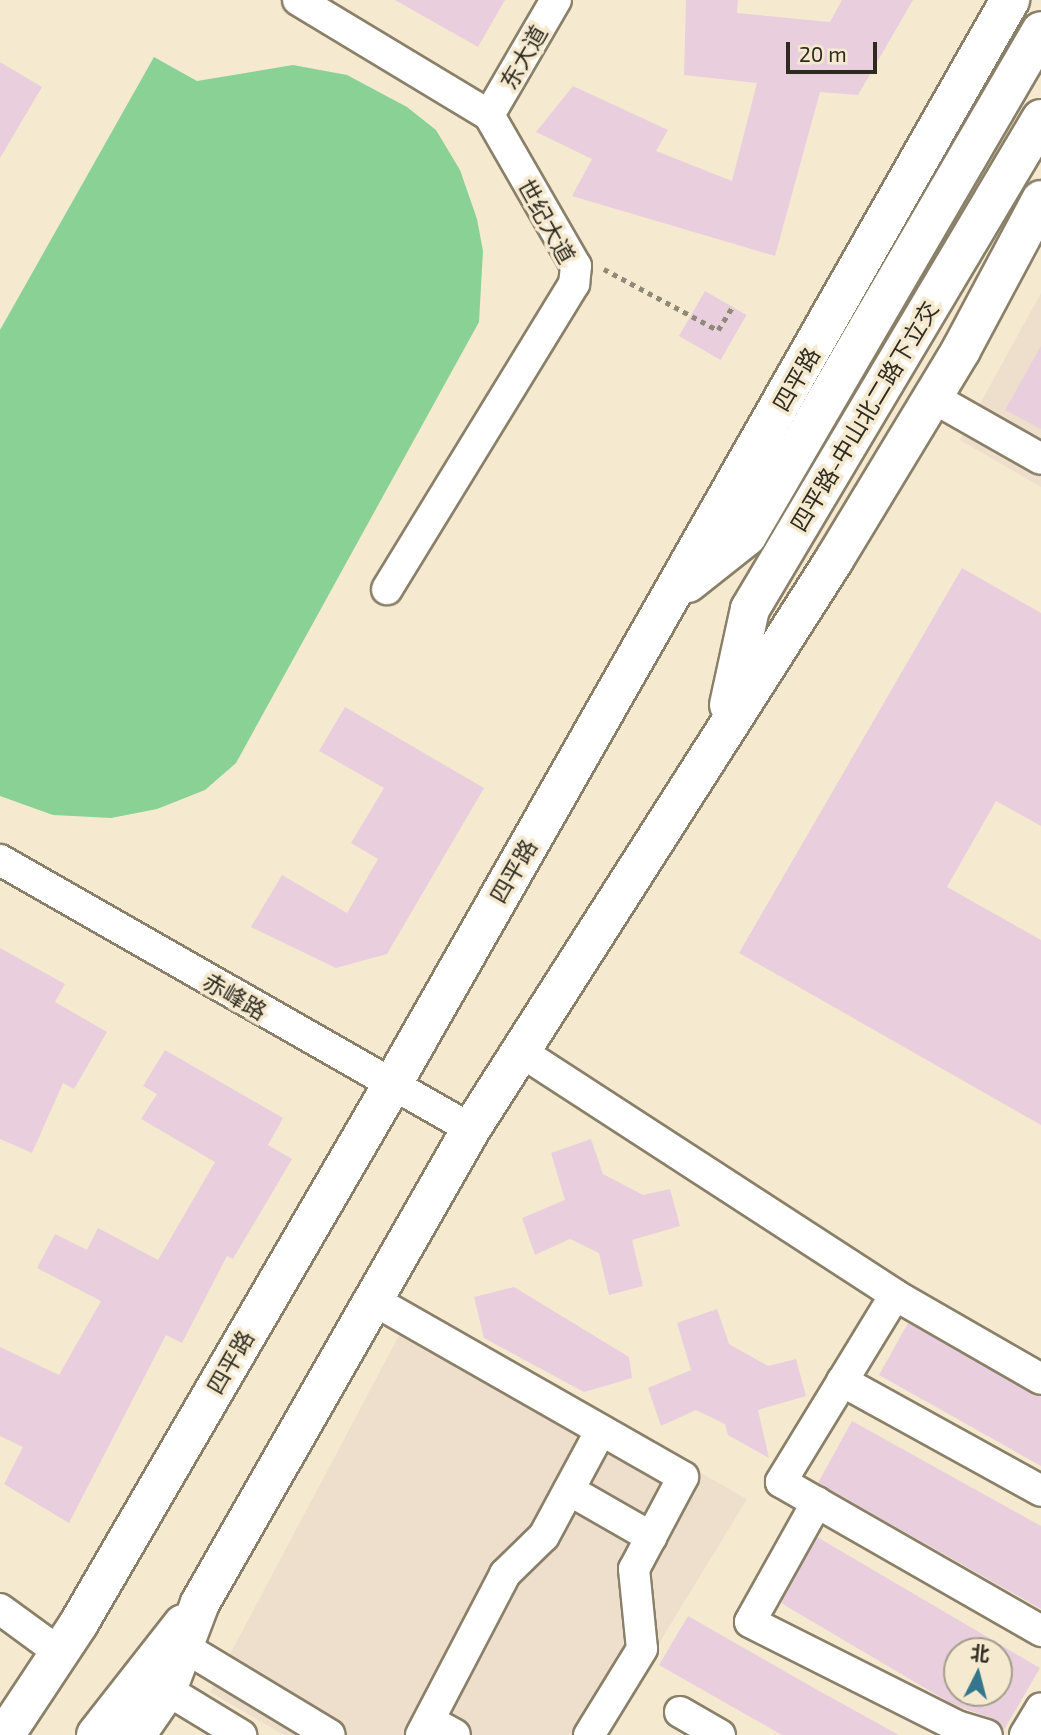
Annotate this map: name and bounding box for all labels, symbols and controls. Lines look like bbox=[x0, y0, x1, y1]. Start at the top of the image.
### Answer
street label: 东大道 bbox=[494, 20, 552, 94]
scale bar bbox=[789, 28, 880, 72]
text: 20 m bbox=[799, 41, 847, 66]
street label: 世纪大道 bbox=[513, 174, 581, 268]
street label: 四平路-中山北二路下立交 bbox=[784, 296, 944, 536]
street label: 四平路 bbox=[767, 342, 825, 416]
street label: 四平路 bbox=[484, 834, 542, 908]
street label: 赤峰路 bbox=[198, 967, 272, 1025]
street label: 四平路 bbox=[201, 1325, 259, 1399]
north arrow bbox=[943, 1637, 1013, 1707]
text: 北 bbox=[969, 1640, 991, 1665]

